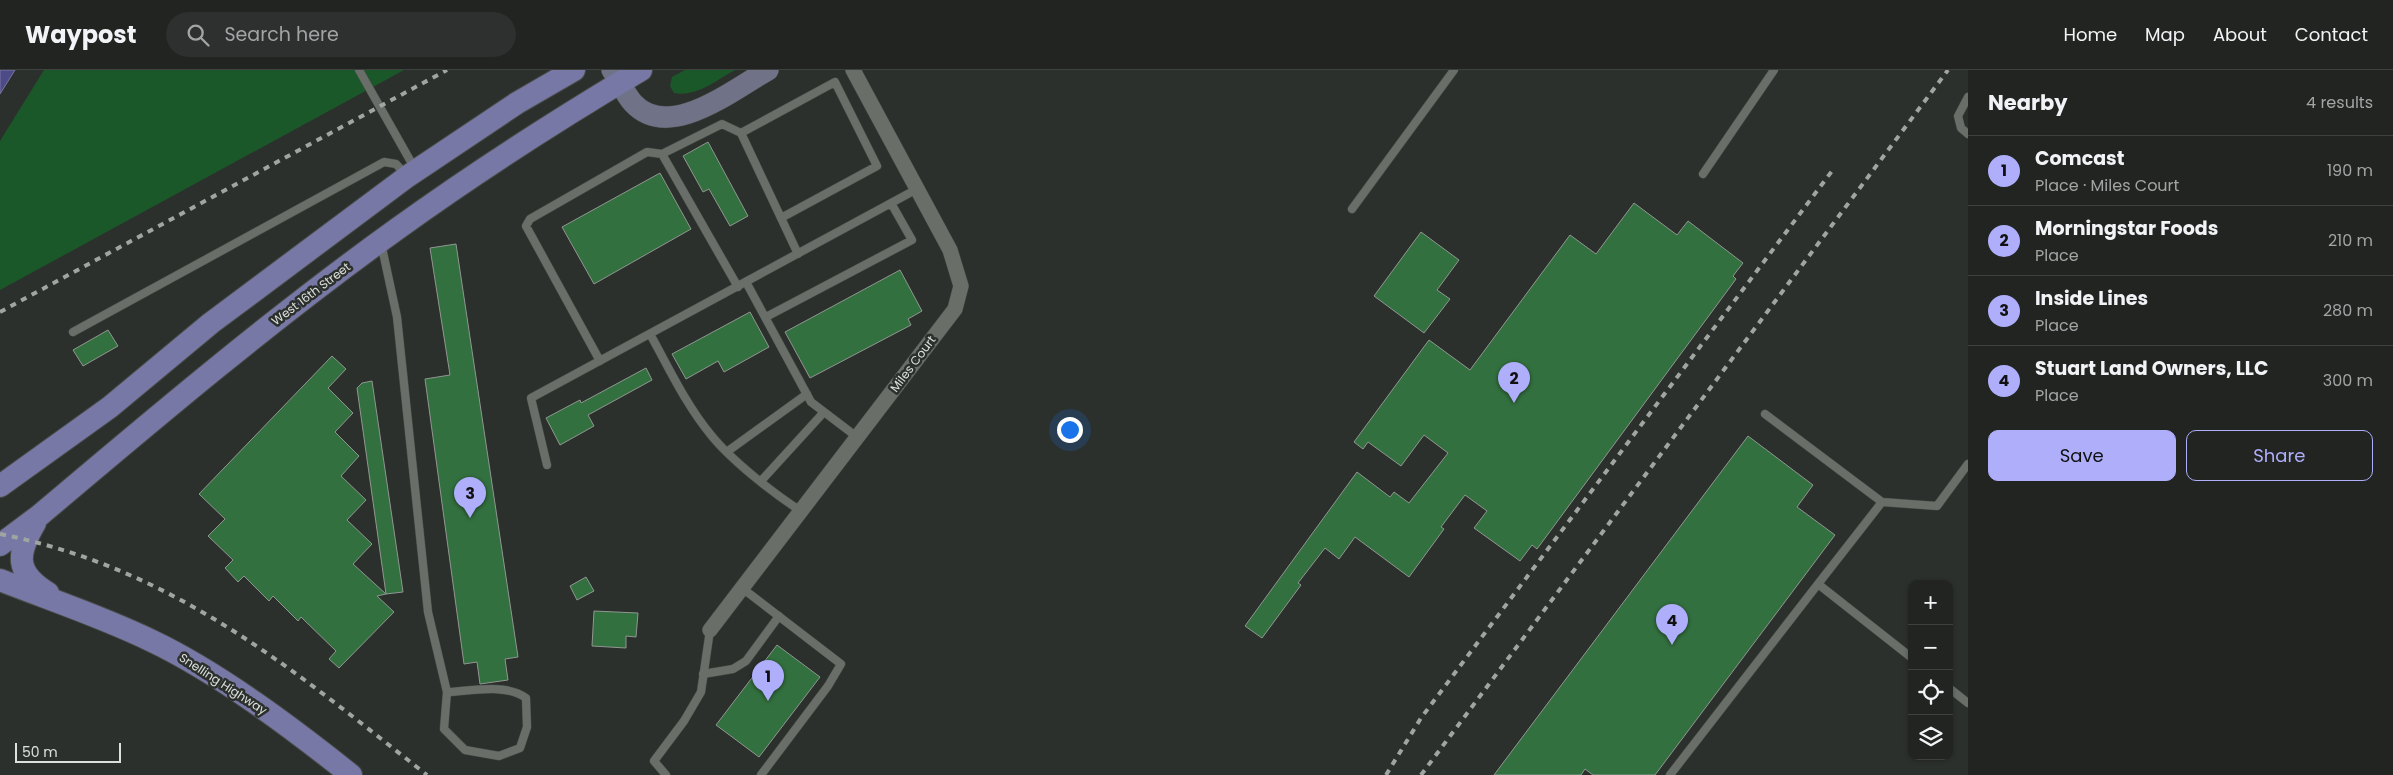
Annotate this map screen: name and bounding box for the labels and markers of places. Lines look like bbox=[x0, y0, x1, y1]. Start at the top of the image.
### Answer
pin: 2 bbox=[1498, 362, 1530, 403]
pin: 3 bbox=[454, 477, 486, 518]
pin: 4 bbox=[1656, 604, 1688, 645]
pin: 1 bbox=[752, 660, 784, 701]

